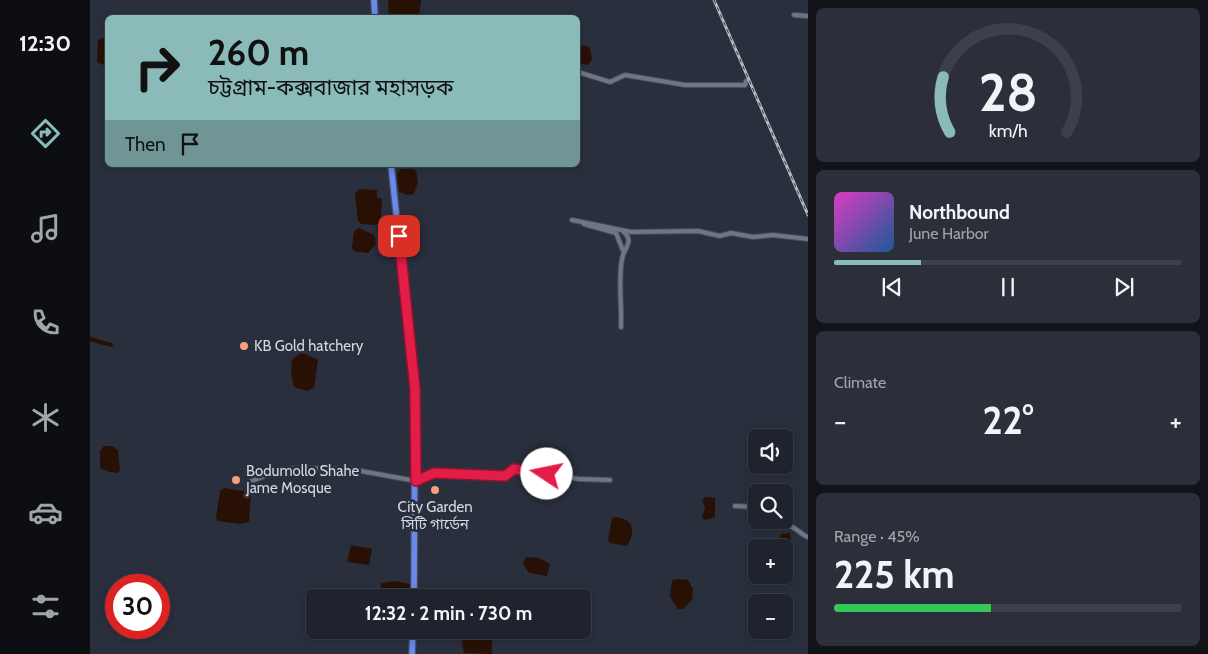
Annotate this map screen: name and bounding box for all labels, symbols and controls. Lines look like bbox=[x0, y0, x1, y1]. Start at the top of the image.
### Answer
text: 12:30 bbox=[19, 30, 71, 57]
text: 260 m bbox=[208, 31, 309, 74]
icon: right bbox=[125, 35, 190, 100]
text: 28 bbox=[979, 61, 1037, 124]
text: চট্টগ্রাম-কক্সবাজার মহাসড়ক bbox=[208, 74, 454, 101]
icon: directions bbox=[28, 116, 63, 151]
text: km/h bbox=[988, 120, 1028, 141]
icon: arrive bbox=[176, 130, 204, 158]
text: Then bbox=[125, 133, 166, 156]
text: Northbound bbox=[909, 201, 1010, 224]
icon: music bbox=[28, 211, 63, 246]
pin bbox=[378, 215, 420, 257]
icon: arrive bbox=[385, 222, 413, 250]
text: June Harbor bbox=[909, 224, 989, 243]
icon: previous bbox=[878, 273, 906, 301]
icon: pause bbox=[994, 273, 1022, 301]
icon: next bbox=[1110, 273, 1138, 301]
icon: phone bbox=[28, 305, 63, 340]
place label: KB Gold hatchery bbox=[254, 337, 364, 355]
marker: KB Gold hatchery bbox=[238, 340, 250, 352]
text: Climate bbox=[834, 373, 886, 392]
text: 22° bbox=[982, 397, 1034, 444]
icon: climate bbox=[28, 400, 63, 435]
text: − bbox=[834, 404, 846, 438]
text: + bbox=[1170, 404, 1182, 438]
map controls bbox=[748, 429, 793, 639]
button: sound bbox=[748, 429, 793, 474]
position arrow bbox=[520, 447, 572, 499]
place label: Bodumollo Shahe Jame Mosque bbox=[245, 462, 360, 497]
marker: Bodumollo Shahe Jame Mosque bbox=[230, 474, 242, 486]
marker: City Garden সিটি গার্ডেন bbox=[429, 484, 441, 496]
button: search bbox=[748, 484, 793, 529]
icon: car bbox=[28, 495, 63, 530]
place label: City Garden সিটি গার্ডেন bbox=[397, 498, 473, 533]
text: Range · 45% bbox=[834, 527, 920, 546]
button: + bbox=[748, 539, 793, 584]
text: 225 km bbox=[834, 551, 955, 598]
speed limit sign: 30 bbox=[105, 574, 170, 639]
icon: filters bbox=[28, 589, 63, 624]
button: − bbox=[748, 594, 793, 639]
text: 12:32 · 2 min · 730 m bbox=[365, 602, 532, 625]

